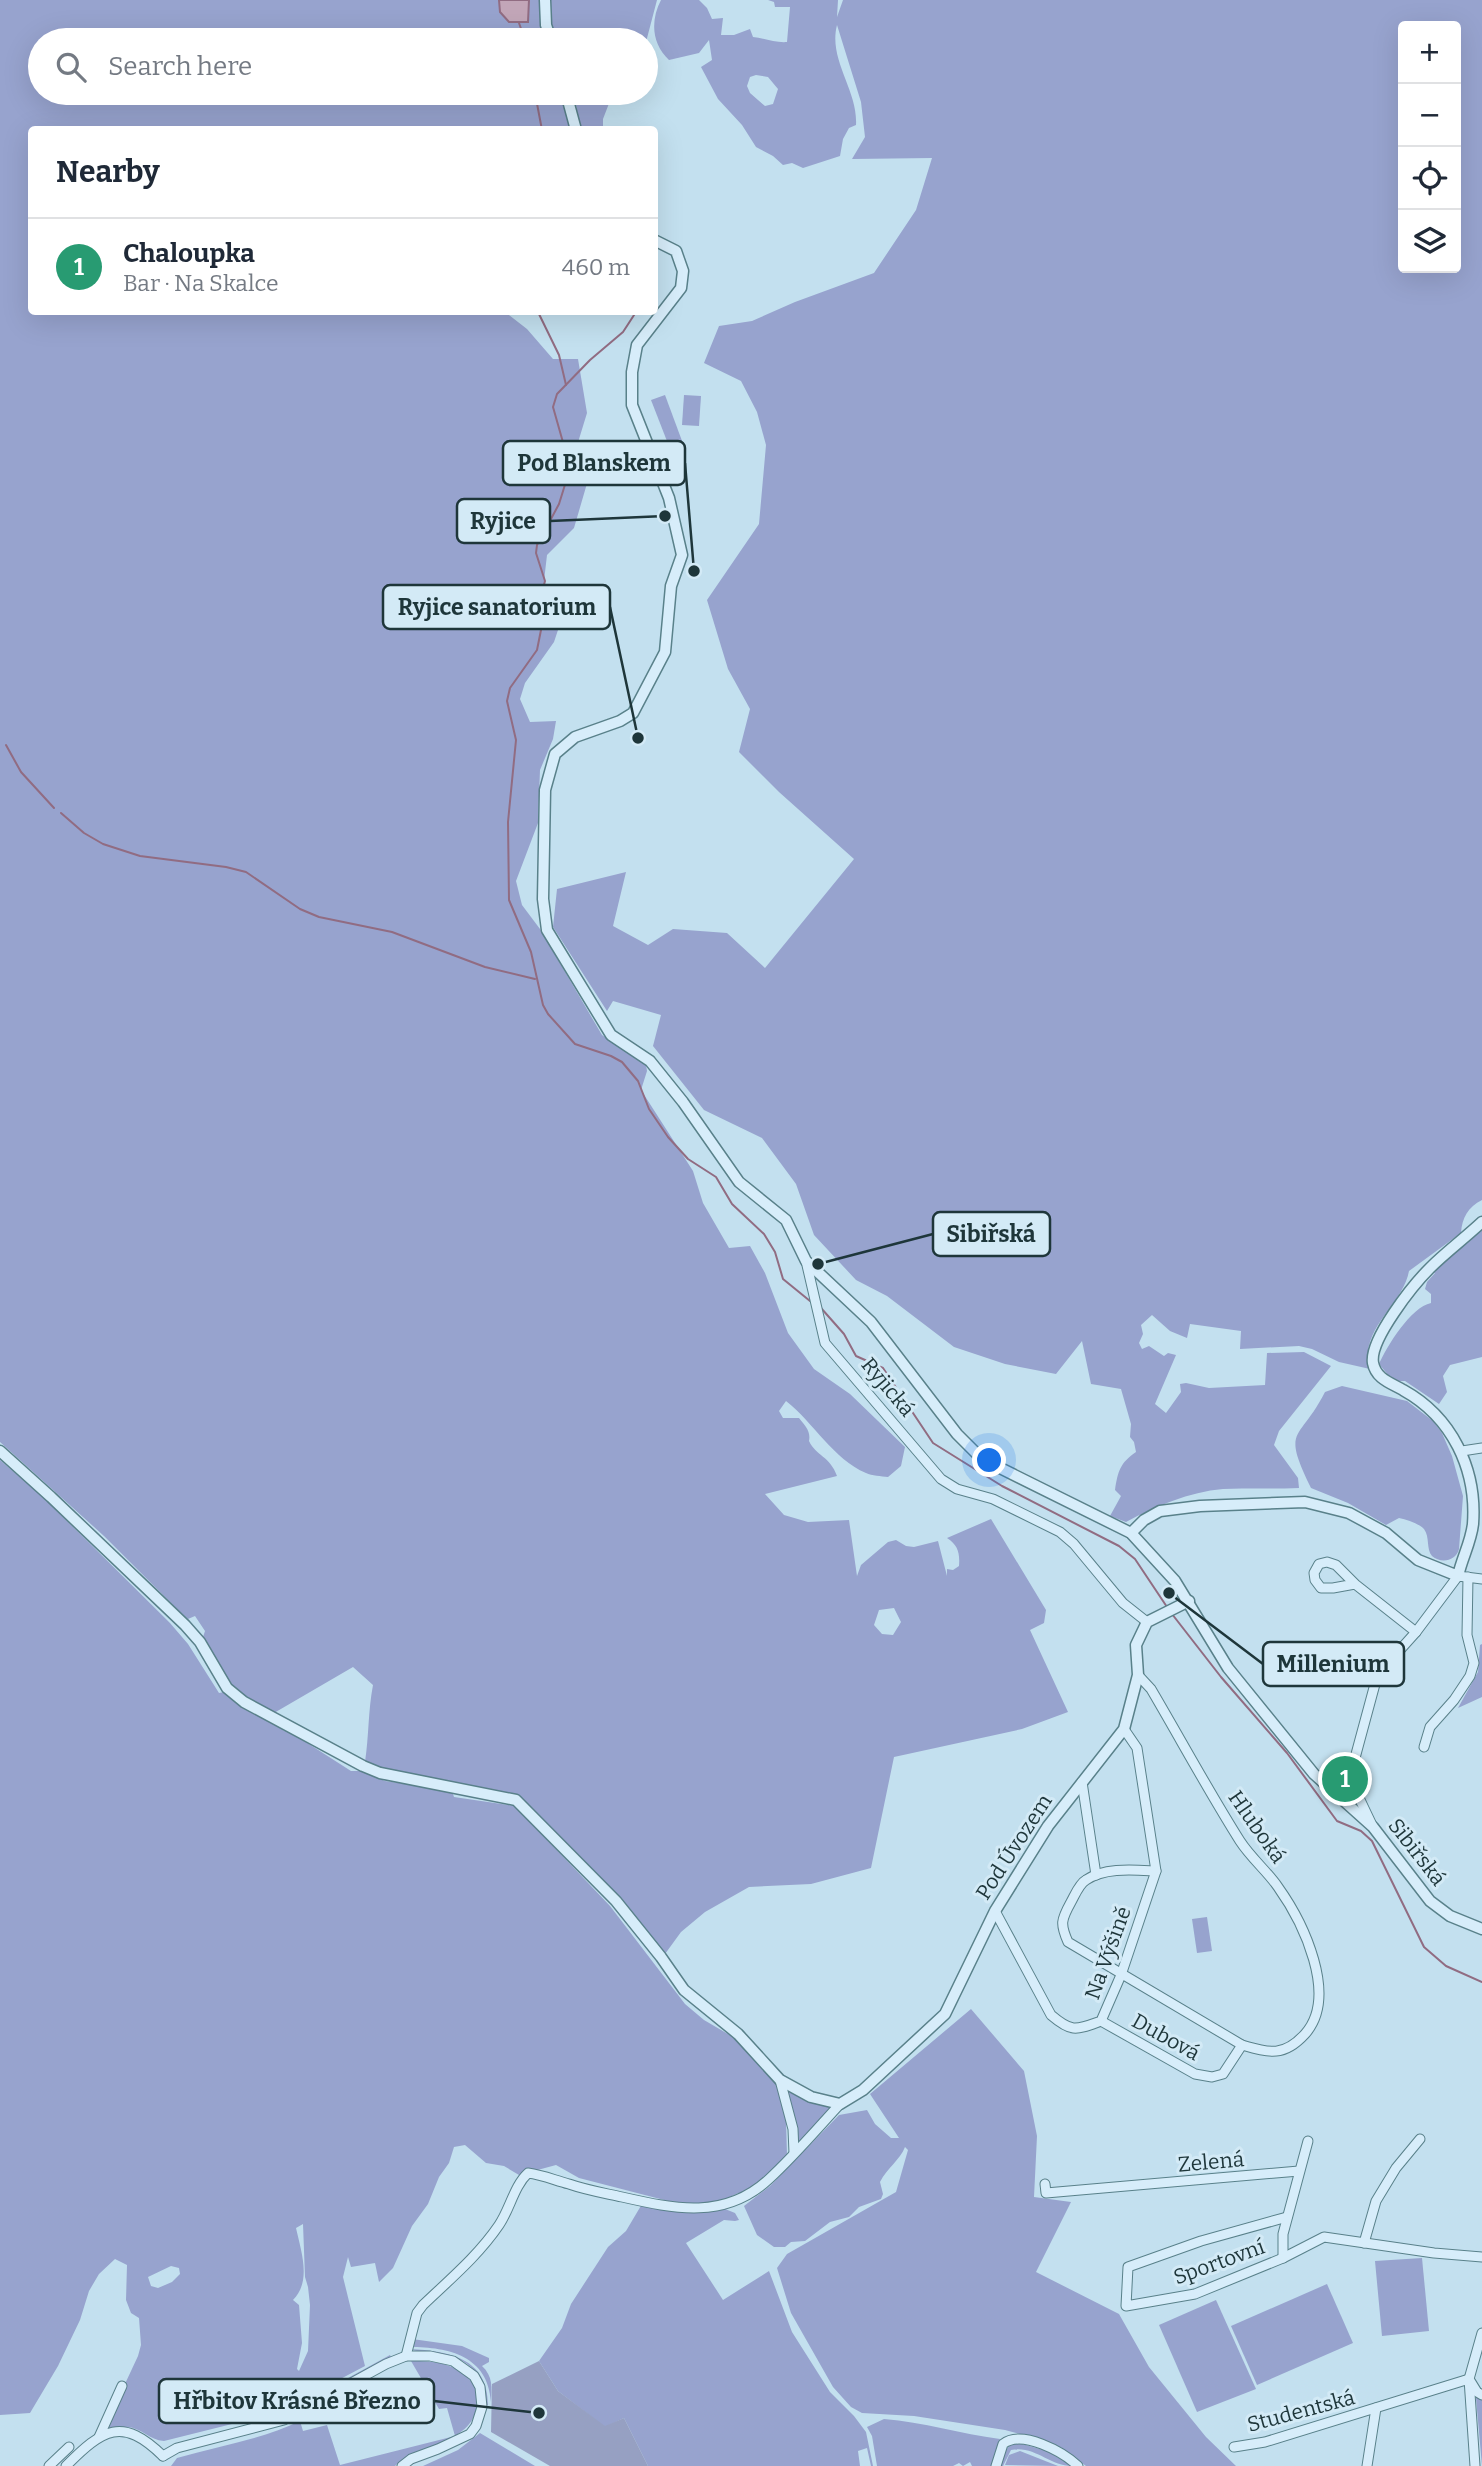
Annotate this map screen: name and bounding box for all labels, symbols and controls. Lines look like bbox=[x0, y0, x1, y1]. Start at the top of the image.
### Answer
map controls bbox=[1398, 21, 1461, 273]
button: + bbox=[1398, 21, 1461, 84]
search box bbox=[28, 28, 658, 105]
icon: search bbox=[52, 48, 90, 86]
text: Search here bbox=[108, 51, 252, 82]
button: − bbox=[1398, 84, 1461, 147]
button: locate bbox=[1398, 147, 1461, 210]
text: Nearby bbox=[56, 154, 160, 190]
button: layers bbox=[1398, 210, 1461, 273]
text: Chaloupka bbox=[123, 238, 255, 269]
text: 1 bbox=[74, 253, 84, 281]
text: 460 m bbox=[562, 253, 630, 281]
text: Bar · Na Skalce bbox=[123, 269, 278, 297]
callout: Pod Blanskem bbox=[503, 441, 685, 485]
text: Pod Blanskem bbox=[517, 449, 671, 477]
callout: Ryjice bbox=[457, 499, 550, 543]
text: Ryjice bbox=[470, 507, 536, 535]
callout: Ryjice sanatorium bbox=[383, 585, 610, 629]
text: Ryjice sanatorium bbox=[398, 593, 596, 621]
callout: Sibiřská bbox=[933, 1212, 1050, 1256]
text: Sibiřská bbox=[946, 1220, 1036, 1248]
street label: Ryjická bbox=[856, 1352, 921, 1422]
your location bbox=[972, 1443, 1006, 1477]
callout: Millenium bbox=[1263, 1642, 1404, 1686]
text: Millenium bbox=[1277, 1650, 1389, 1678]
pin: 1 bbox=[1322, 1753, 1368, 1805]
street label: Hluboká bbox=[1223, 1786, 1292, 1869]
street label: Pod Úvozem bbox=[970, 1789, 1058, 1905]
street label: Sibiřská bbox=[1383, 1813, 1452, 1891]
street label: Na Výšině bbox=[1079, 1903, 1137, 2003]
street label: Dubová bbox=[1127, 2008, 1205, 2067]
street label: Zelená bbox=[1177, 2146, 1246, 2178]
street label: Sportovní bbox=[1170, 2233, 1269, 2291]
callout: Hřbitov Krásné Březno bbox=[159, 2379, 434, 2423]
street label: Studentská bbox=[1244, 2384, 1358, 2438]
text: Hřbitov Krásné Březno bbox=[173, 2387, 421, 2415]

